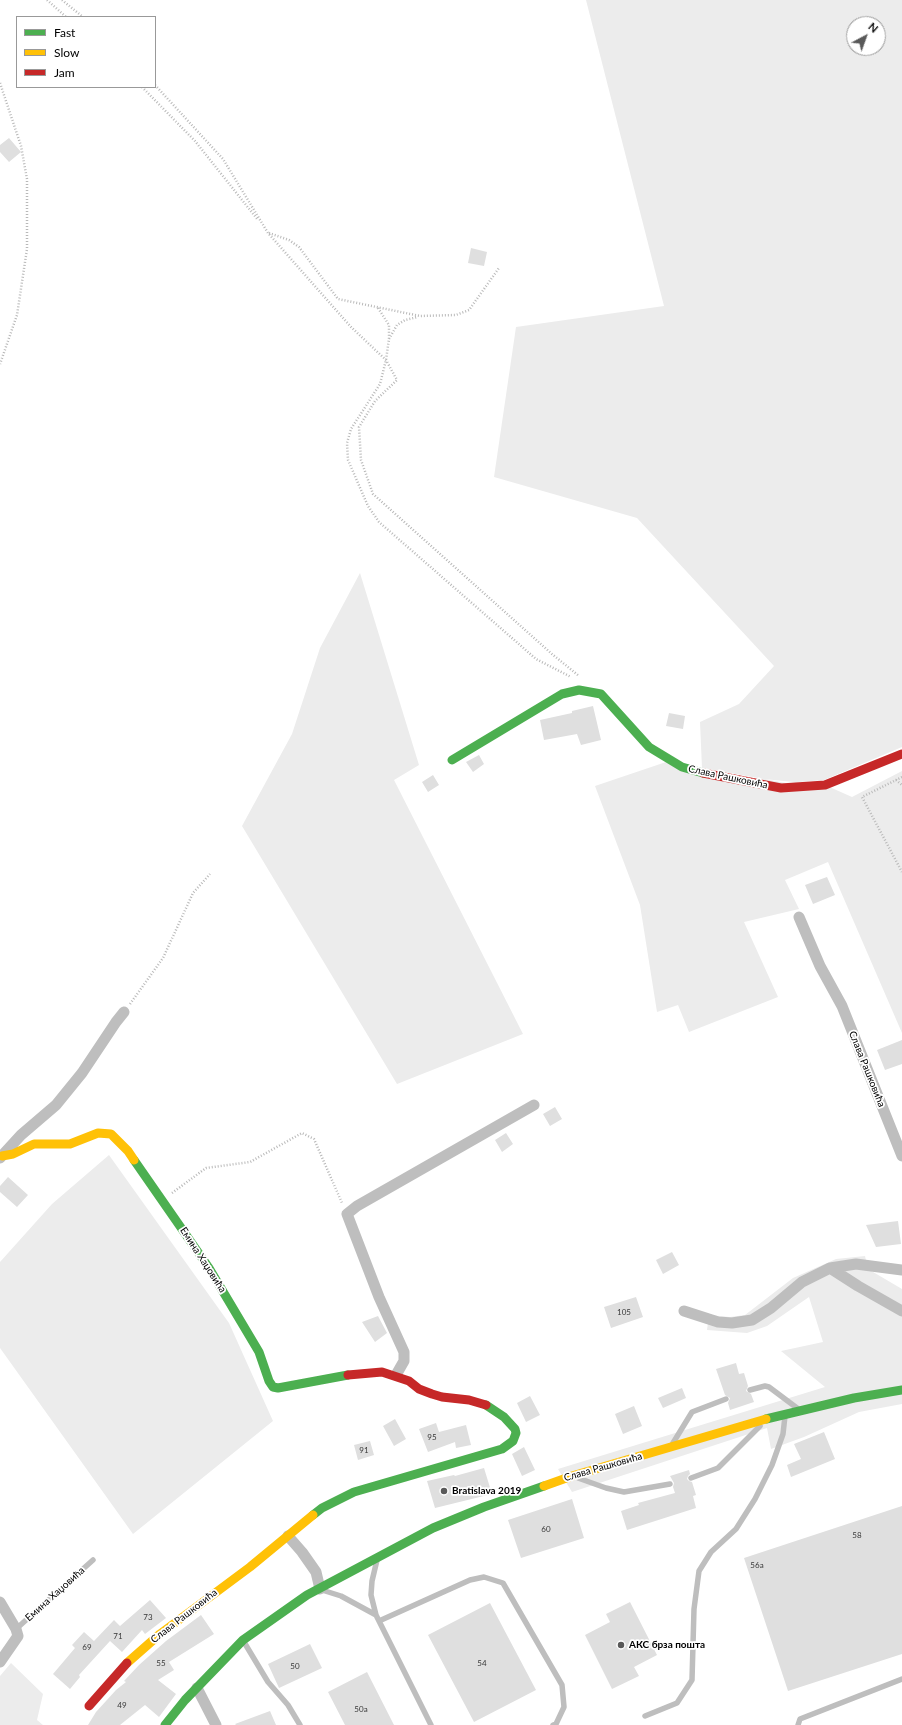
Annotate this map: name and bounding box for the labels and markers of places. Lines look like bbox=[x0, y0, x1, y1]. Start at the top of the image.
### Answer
place label: Bratislava 2019 bbox=[452, 1485, 521, 1497]
marker: Bratislava 2019 bbox=[439, 1486, 449, 1496]
place label: АКС брза пошта bbox=[629, 1639, 705, 1651]
marker: АКС брза пошта bbox=[616, 1640, 626, 1650]

